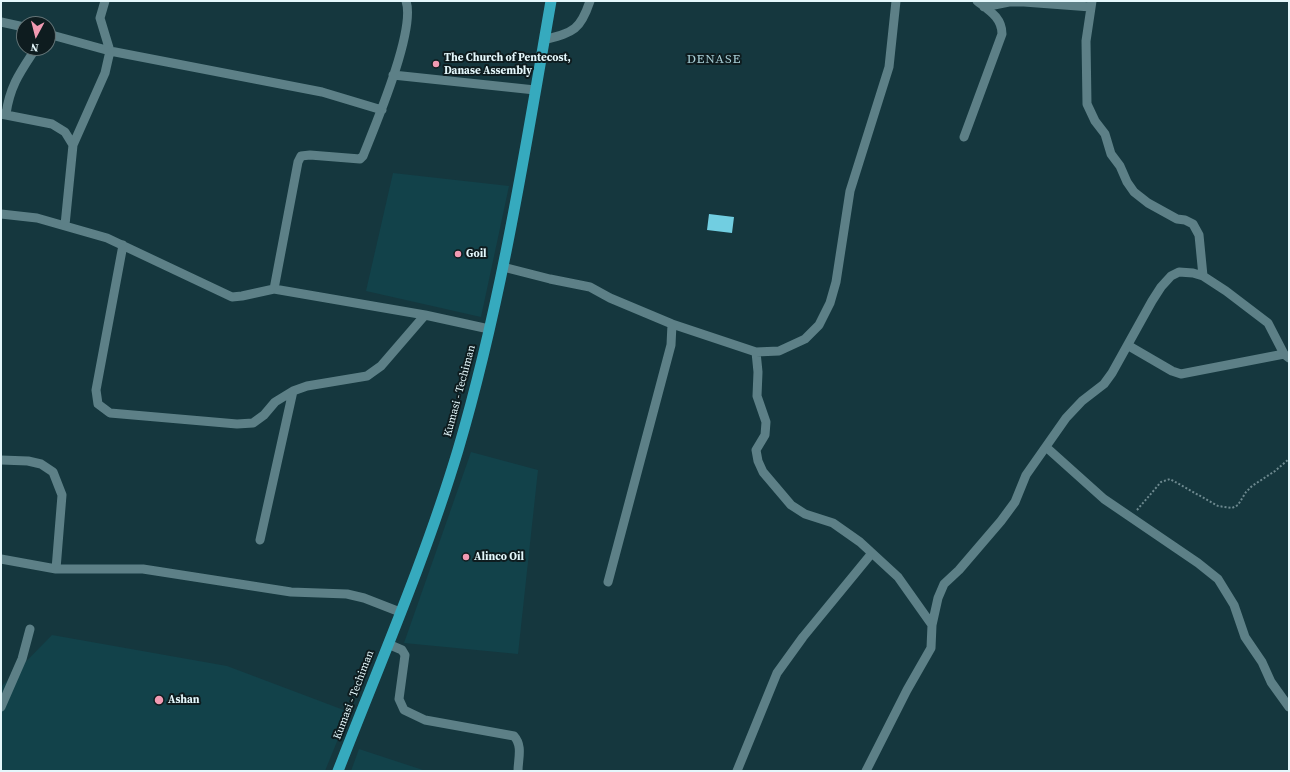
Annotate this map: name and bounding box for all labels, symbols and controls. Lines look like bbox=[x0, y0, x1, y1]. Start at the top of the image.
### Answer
north arrow bbox=[16, 16, 56, 56]
text: N bbox=[30, 39, 39, 55]
place label: The Church of Pentecost, Danase Assembly bbox=[444, 51, 571, 77]
district label: DENASE bbox=[687, 52, 741, 68]
marker: The Church of Pentecost, Danase Assembly bbox=[431, 59, 441, 69]
place label: Goil bbox=[466, 247, 487, 261]
marker: Goil bbox=[453, 249, 463, 259]
street label: Kumasi - Techiman bbox=[441, 344, 479, 438]
place label: Alinco Oil bbox=[474, 550, 524, 564]
marker: Alinco Oil bbox=[461, 552, 471, 562]
street label: Kumasi - Techiman bbox=[331, 649, 377, 741]
place label: Ashan bbox=[168, 693, 200, 707]
marker: Ashan bbox=[153, 694, 165, 706]

